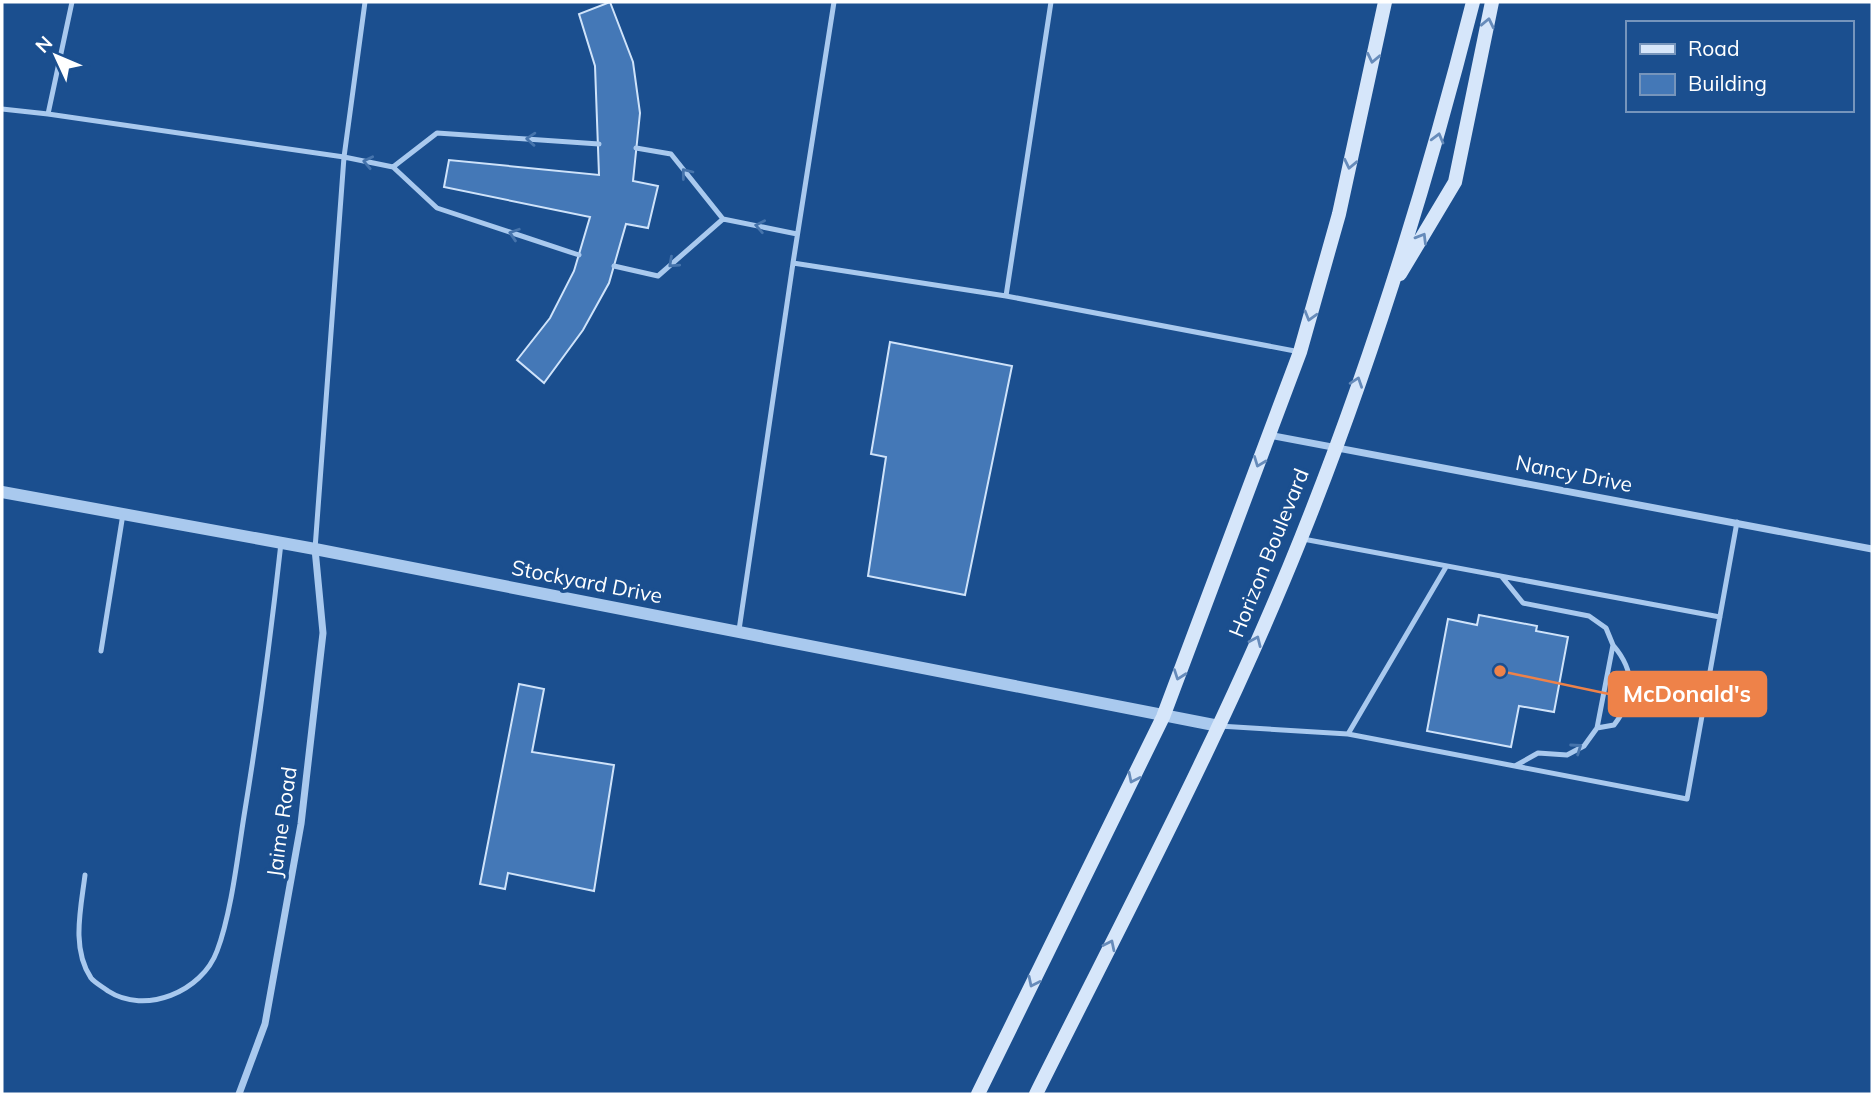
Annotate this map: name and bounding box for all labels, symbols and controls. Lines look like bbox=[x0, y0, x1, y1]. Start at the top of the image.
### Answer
one-way arrow bbox=[1480, 17, 1495, 29]
north arrow bbox=[21, 21, 91, 91]
legend bbox=[1626, 21, 1853, 112]
text: N bbox=[30, 31, 57, 58]
text: Road bbox=[1688, 35, 1739, 61]
one-way arrow bbox=[1367, 52, 1382, 64]
text: Building bbox=[1688, 70, 1767, 96]
one-way arrow bbox=[525, 132, 536, 147]
one-way arrow bbox=[1430, 132, 1444, 144]
one-way arrow bbox=[362, 155, 374, 170]
one-way arrow bbox=[1344, 158, 1359, 170]
one-way arrow bbox=[681, 168, 694, 180]
one-way arrow bbox=[754, 220, 766, 235]
one-way arrow bbox=[508, 227, 520, 242]
one-way arrow bbox=[1414, 232, 1427, 245]
one-way arrow bbox=[669, 255, 682, 267]
one-way arrow bbox=[1304, 310, 1318, 322]
one-way arrow bbox=[1349, 377, 1363, 389]
street label: Nancy Drive bbox=[1514, 449, 1635, 497]
one-way arrow bbox=[1253, 456, 1267, 468]
street label: Horizon Boulevard bbox=[1222, 465, 1314, 641]
street label: Stockyard Drive bbox=[510, 554, 665, 608]
one-way arrow bbox=[1248, 636, 1262, 649]
one-way arrow bbox=[1173, 669, 1187, 681]
callout: McDonald's bbox=[1609, 672, 1766, 716]
text: McDonald's bbox=[1623, 679, 1751, 708]
one-way arrow bbox=[1569, 744, 1582, 756]
street label: Jaime Road bbox=[260, 765, 302, 879]
one-way arrow bbox=[1128, 771, 1142, 783]
one-way arrow bbox=[1102, 940, 1116, 952]
one-way arrow bbox=[1027, 975, 1041, 987]

